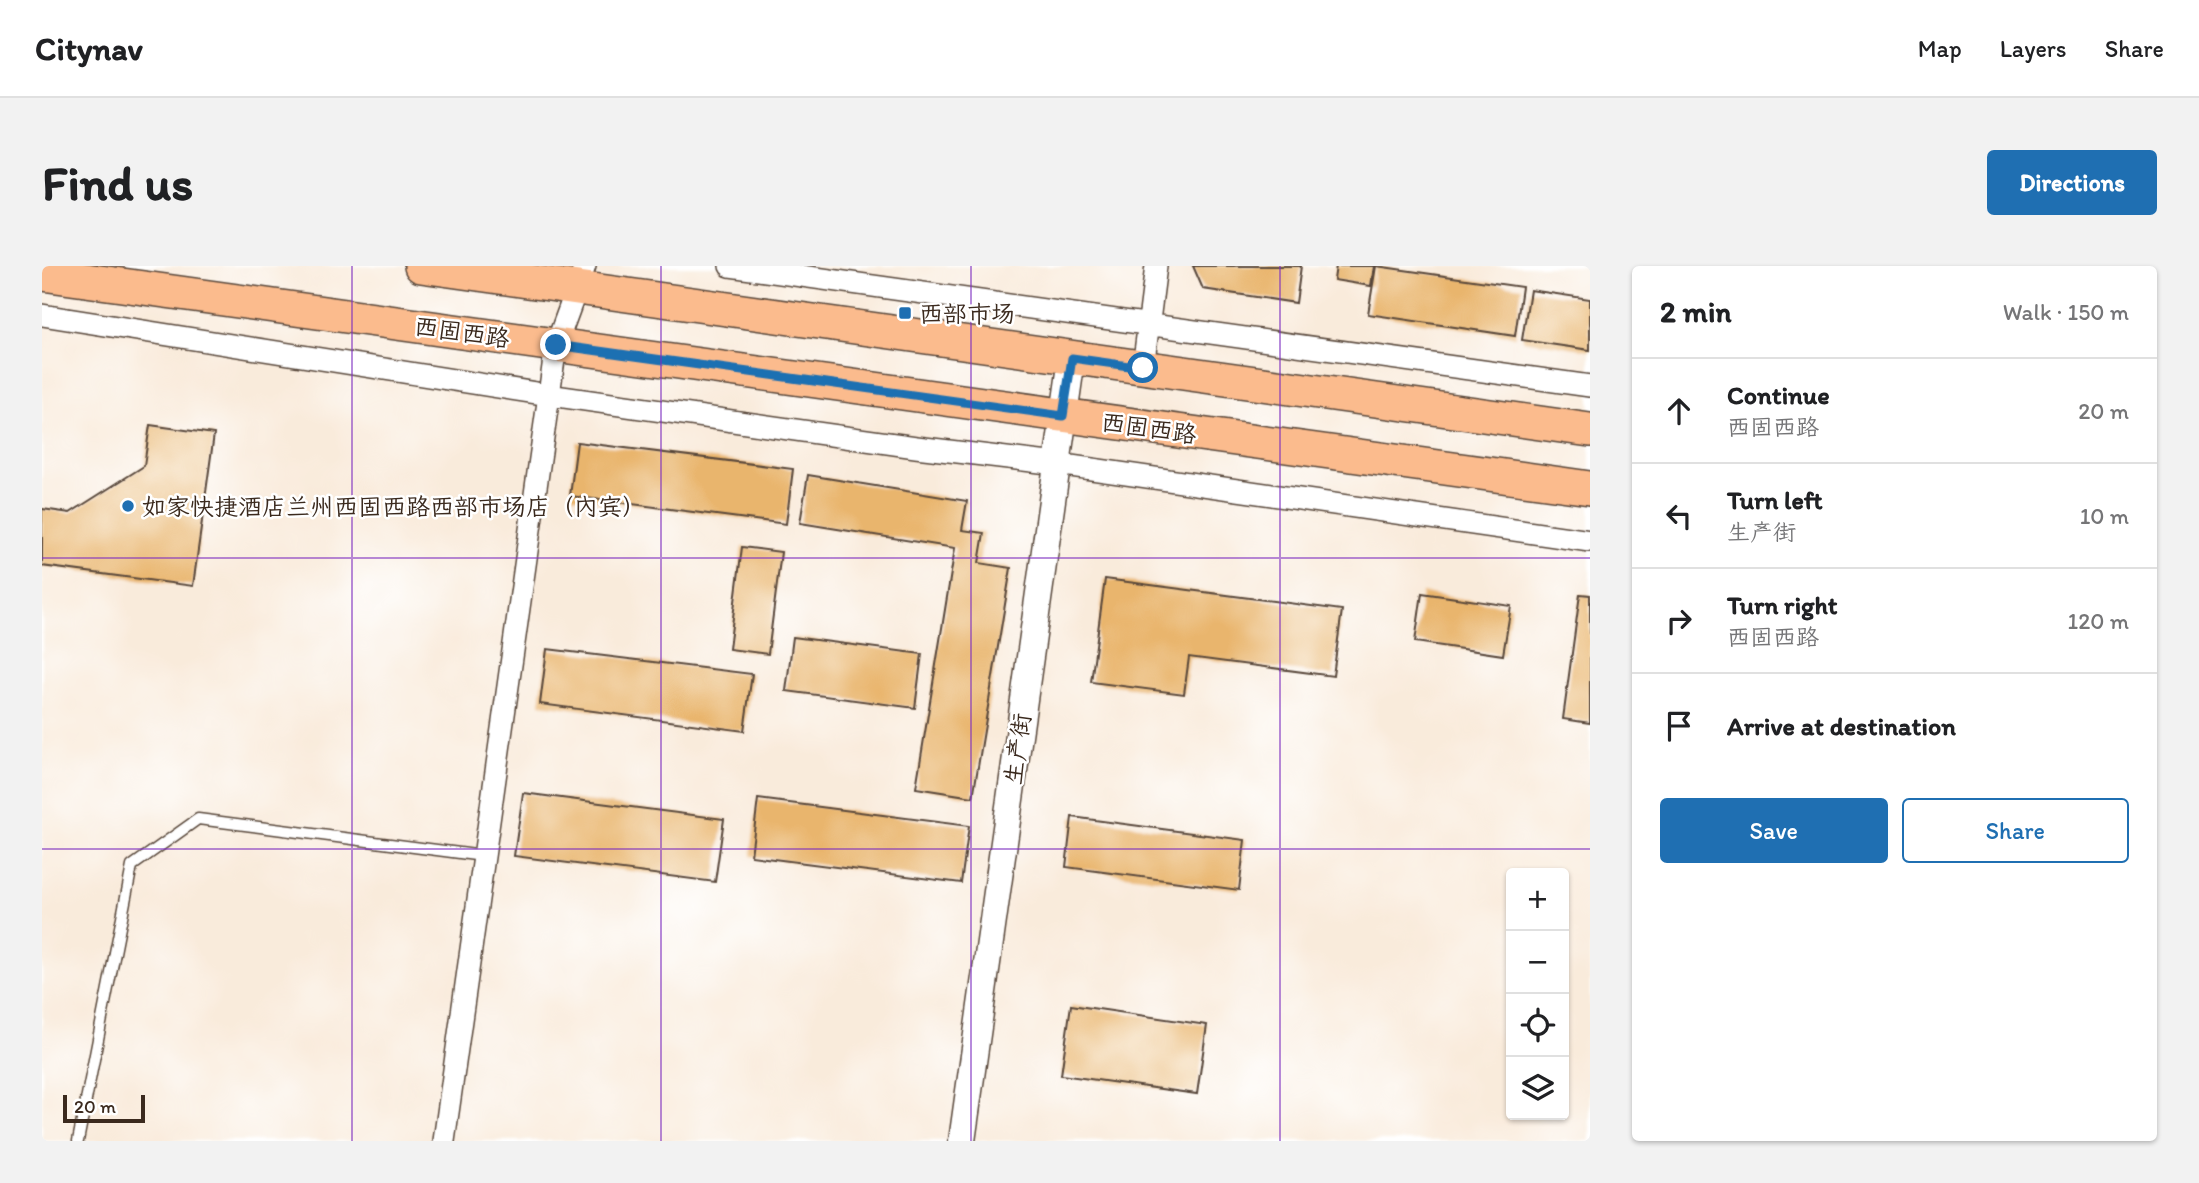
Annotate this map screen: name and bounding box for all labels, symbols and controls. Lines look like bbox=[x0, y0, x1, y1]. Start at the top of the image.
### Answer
text: Citynav bbox=[35, 29, 143, 68]
text: Map bbox=[1918, 34, 1962, 63]
text: Layers bbox=[2000, 34, 2067, 63]
text: Share bbox=[2105, 34, 2164, 63]
button: Directions bbox=[1987, 150, 2157, 215]
text: Find us bbox=[42, 153, 193, 212]
text: 2 min bbox=[1660, 293, 1731, 330]
text: Walk · 150 m bbox=[2003, 298, 2129, 326]
place label: 西部市场 bbox=[919, 299, 1015, 328]
marker: 西部市场 bbox=[897, 305, 913, 321]
street label: 西固西路 bbox=[412, 311, 512, 353]
route end bbox=[540, 329, 571, 360]
route start bbox=[1127, 352, 1158, 383]
text: Continue bbox=[1727, 379, 1830, 411]
icon: ahead bbox=[1660, 392, 1698, 430]
text: 20 m bbox=[2078, 397, 2129, 425]
street label: 西固西路 bbox=[1099, 407, 1199, 449]
text: 西固西路 bbox=[1727, 413, 1819, 441]
text: Turn left bbox=[1727, 484, 1823, 516]
place label: 如家快捷酒店兰州西固西路西部市场店（内宾） bbox=[142, 492, 646, 521]
icon: left bbox=[1660, 497, 1698, 535]
marker: 如家快捷酒店兰州西固西路西部市场店（内宾） bbox=[120, 498, 136, 514]
text: 10 m bbox=[2080, 502, 2129, 530]
text: 生产街 bbox=[1727, 518, 1796, 546]
text: Turn right bbox=[1727, 589, 1838, 621]
icon: right bbox=[1660, 602, 1698, 640]
text: 120 m bbox=[2068, 607, 2129, 635]
text: 西固西路 bbox=[1727, 623, 1819, 651]
icon: arrive bbox=[1660, 707, 1698, 745]
text: Arrive at destination bbox=[1727, 710, 1956, 742]
street label: 生产街 bbox=[998, 711, 1036, 787]
button: Save bbox=[1660, 798, 1888, 863]
button: Share bbox=[1902, 798, 2129, 863]
map controls bbox=[1506, 868, 1569, 1120]
button: + bbox=[1506, 868, 1569, 931]
button: − bbox=[1506, 931, 1569, 994]
button: locate bbox=[1506, 994, 1569, 1057]
button: layers bbox=[1506, 1057, 1569, 1120]
scale bar bbox=[63, 1092, 145, 1124]
text: 20 m bbox=[74, 1095, 116, 1118]

